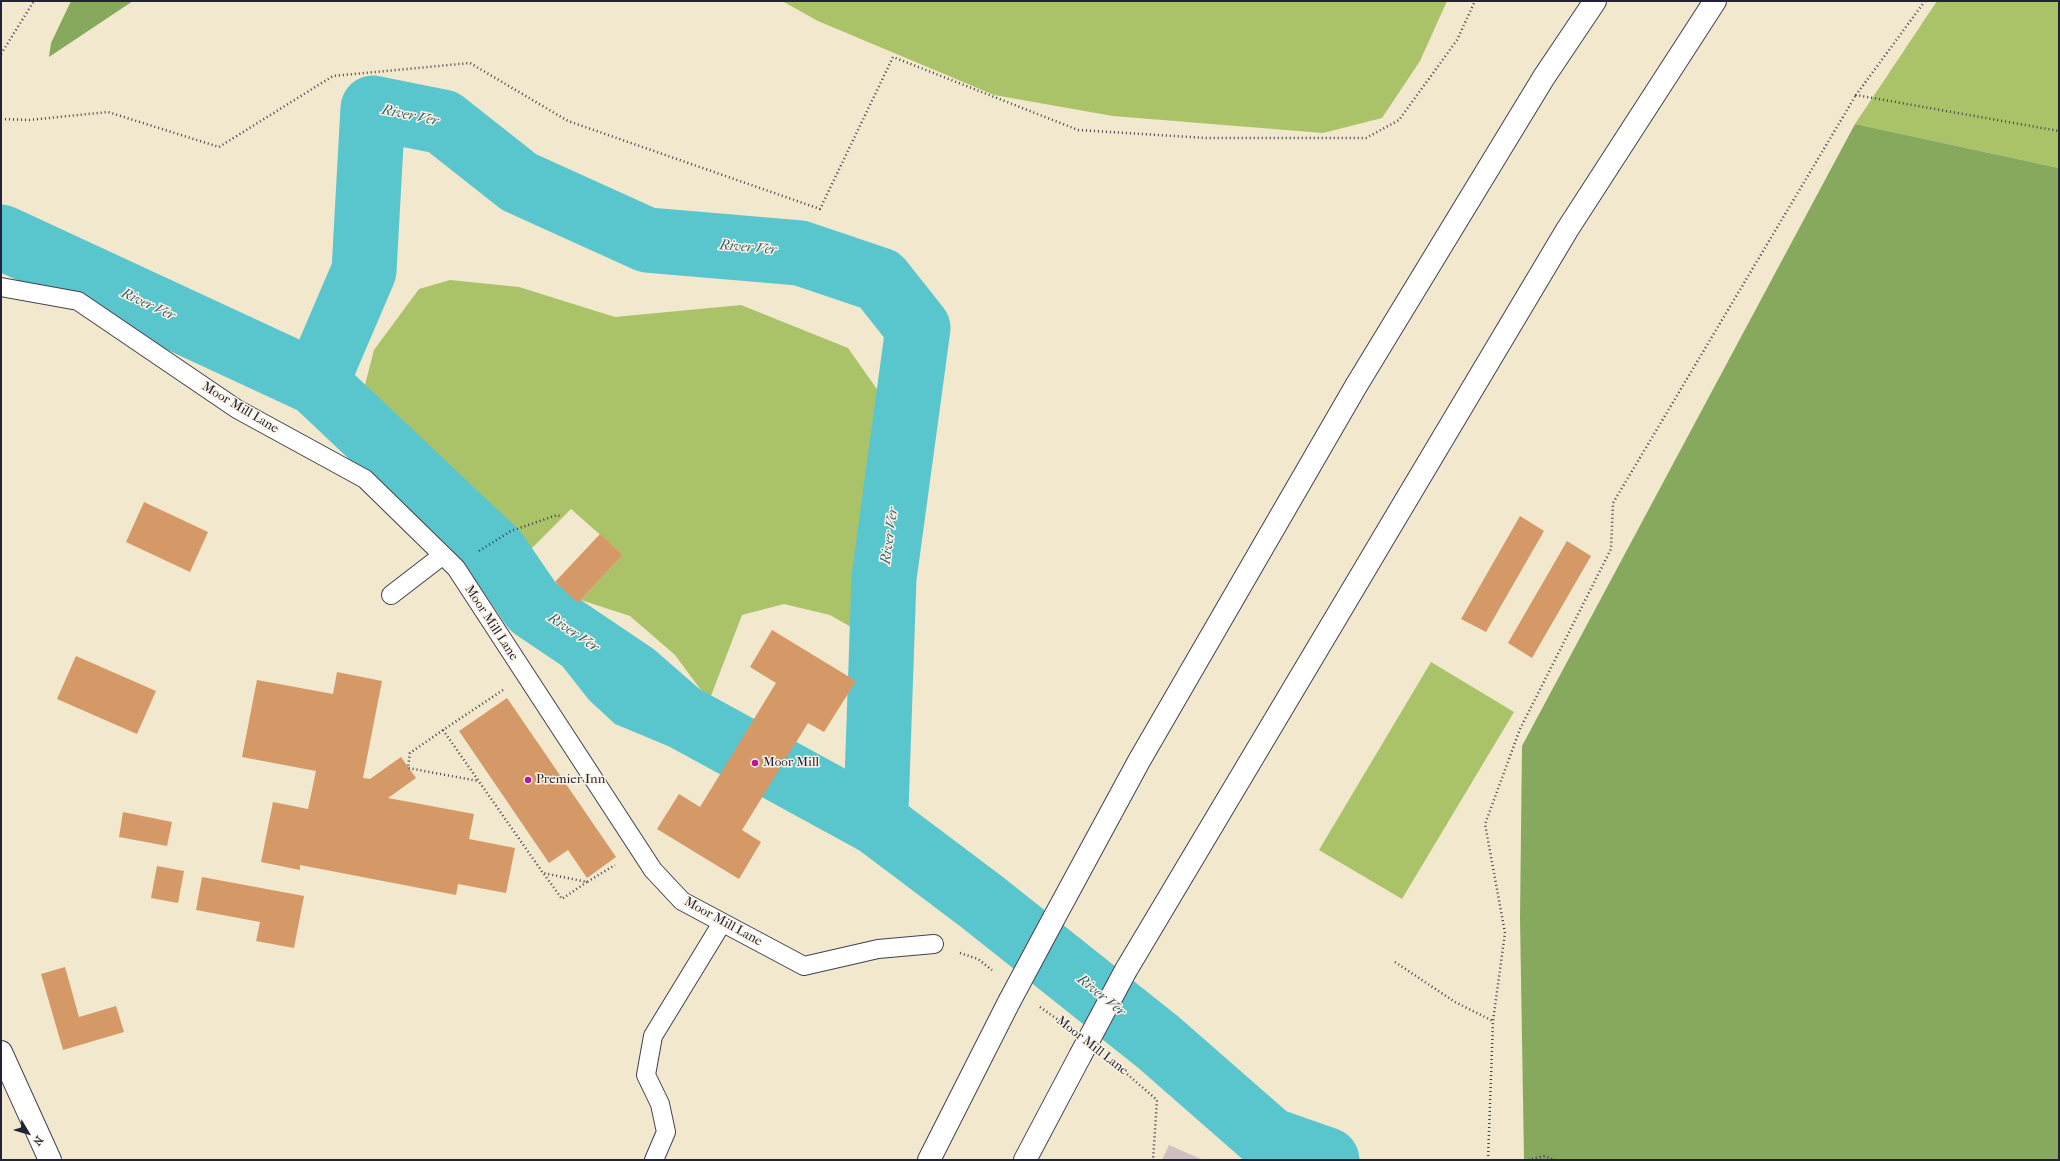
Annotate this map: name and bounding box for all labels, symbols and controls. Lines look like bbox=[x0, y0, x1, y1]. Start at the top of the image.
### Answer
water label: River Ver bbox=[380, 102, 440, 130]
water label: River Ver bbox=[719, 237, 777, 259]
water label: River Ver bbox=[118, 285, 178, 325]
street label: Moor Mill Lane bbox=[199, 379, 281, 437]
water label: River Ver bbox=[878, 506, 902, 566]
street label: Moor Mill Lane bbox=[461, 582, 521, 664]
water label: River Ver bbox=[545, 610, 601, 656]
place label: Moor Mill bbox=[763, 755, 819, 771]
marker: Moor Mill bbox=[750, 758, 760, 768]
place label: Premier Inn bbox=[536, 772, 605, 788]
marker: Premier Inn bbox=[523, 775, 533, 785]
street label: Moor Mill Lane bbox=[681, 894, 765, 950]
water label: River Ver bbox=[1073, 971, 1129, 1021]
street label: Moor Mill Lane bbox=[1053, 1013, 1131, 1079]
north arrow bbox=[8, 1113, 48, 1153]
text: N bbox=[30, 1133, 46, 1148]

